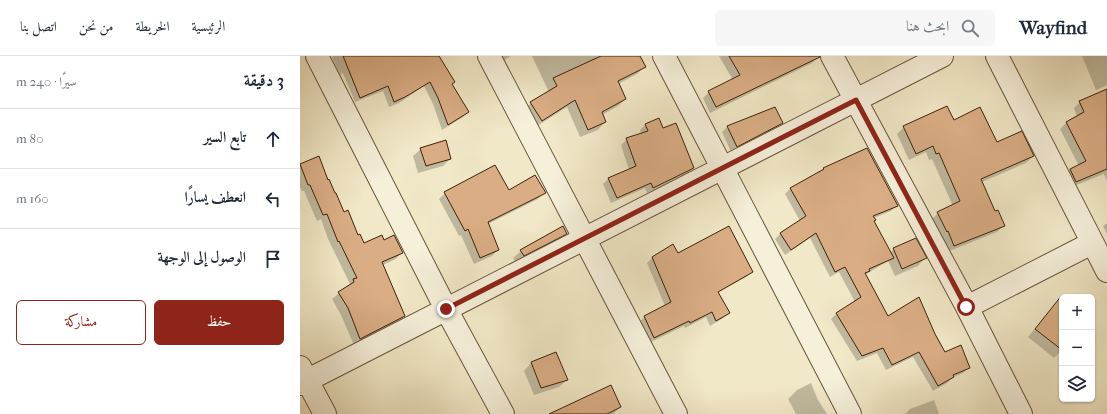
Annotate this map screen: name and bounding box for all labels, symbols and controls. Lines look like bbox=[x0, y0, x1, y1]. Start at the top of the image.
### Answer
search box bbox=[715, 10, 995, 46]
text: ابحث هنا bbox=[906, 17, 949, 35]
icon: search bbox=[959, 17, 981, 39]
text: Wayfind bbox=[1019, 17, 1087, 39]
text: اتصل بنا bbox=[20, 18, 57, 35]
text: من نحن bbox=[79, 18, 114, 35]
text: الخريطة bbox=[136, 18, 170, 35]
text: الرئيسية bbox=[192, 18, 225, 35]
text: 3 دقيقة bbox=[244, 70, 284, 90]
text: سيرًا · 240 m bbox=[16, 74, 77, 89]
text: تابع السير bbox=[204, 128, 246, 146]
icon: ahead bbox=[262, 128, 284, 150]
text: 80 m bbox=[16, 131, 43, 146]
text: انعطف يسارًا bbox=[185, 188, 246, 206]
icon: left bbox=[262, 188, 284, 210]
text: 160 m bbox=[16, 191, 48, 206]
text: الوصول إلى الوجهة bbox=[157, 248, 246, 266]
icon: arrive bbox=[262, 248, 284, 270]
map controls bbox=[1059, 294, 1095, 402]
button: + bbox=[1059, 294, 1095, 330]
route start bbox=[957, 298, 975, 316]
button: مشاركة bbox=[16, 300, 146, 345]
button: حفظ bbox=[154, 300, 284, 345]
route end bbox=[437, 300, 455, 318]
button: − bbox=[1059, 330, 1095, 366]
button: layers bbox=[1059, 366, 1095, 402]

